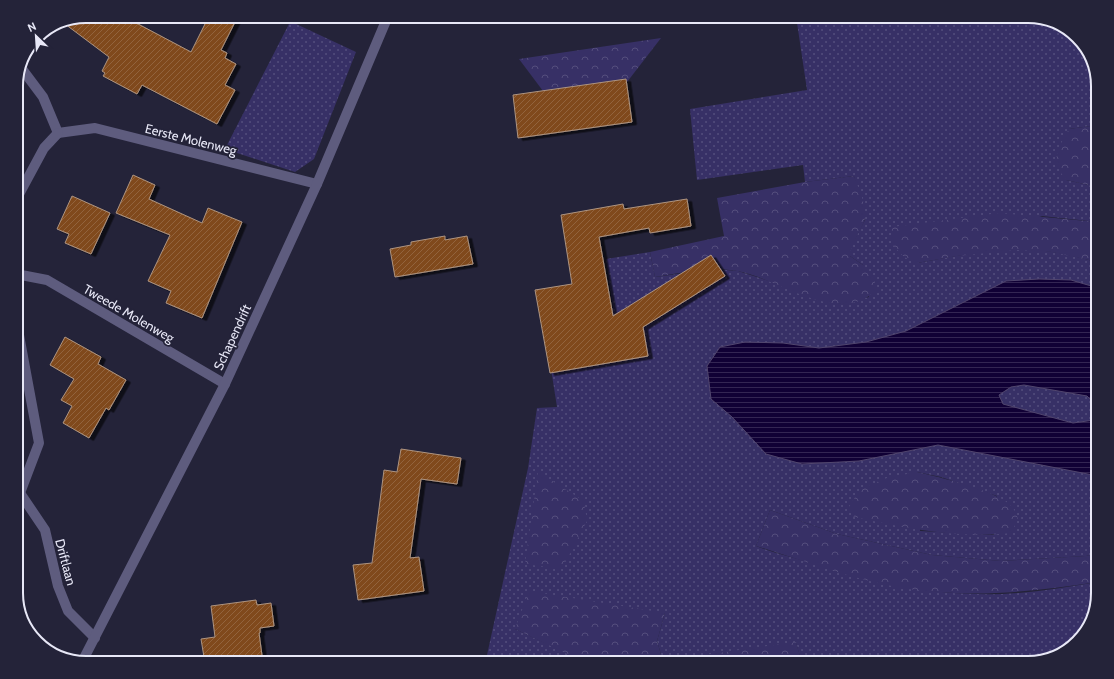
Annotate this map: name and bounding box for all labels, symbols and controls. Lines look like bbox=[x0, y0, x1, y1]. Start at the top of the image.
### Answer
north arrow bbox=[16, 16, 56, 56]
text: N bbox=[25, 19, 38, 35]
street label: Eerste Molenweg bbox=[143, 120, 239, 158]
street label: Tweede Molenweg bbox=[81, 280, 178, 346]
street label: Schapendrift bbox=[210, 301, 254, 372]
street label: Driftlaan bbox=[52, 537, 80, 587]

